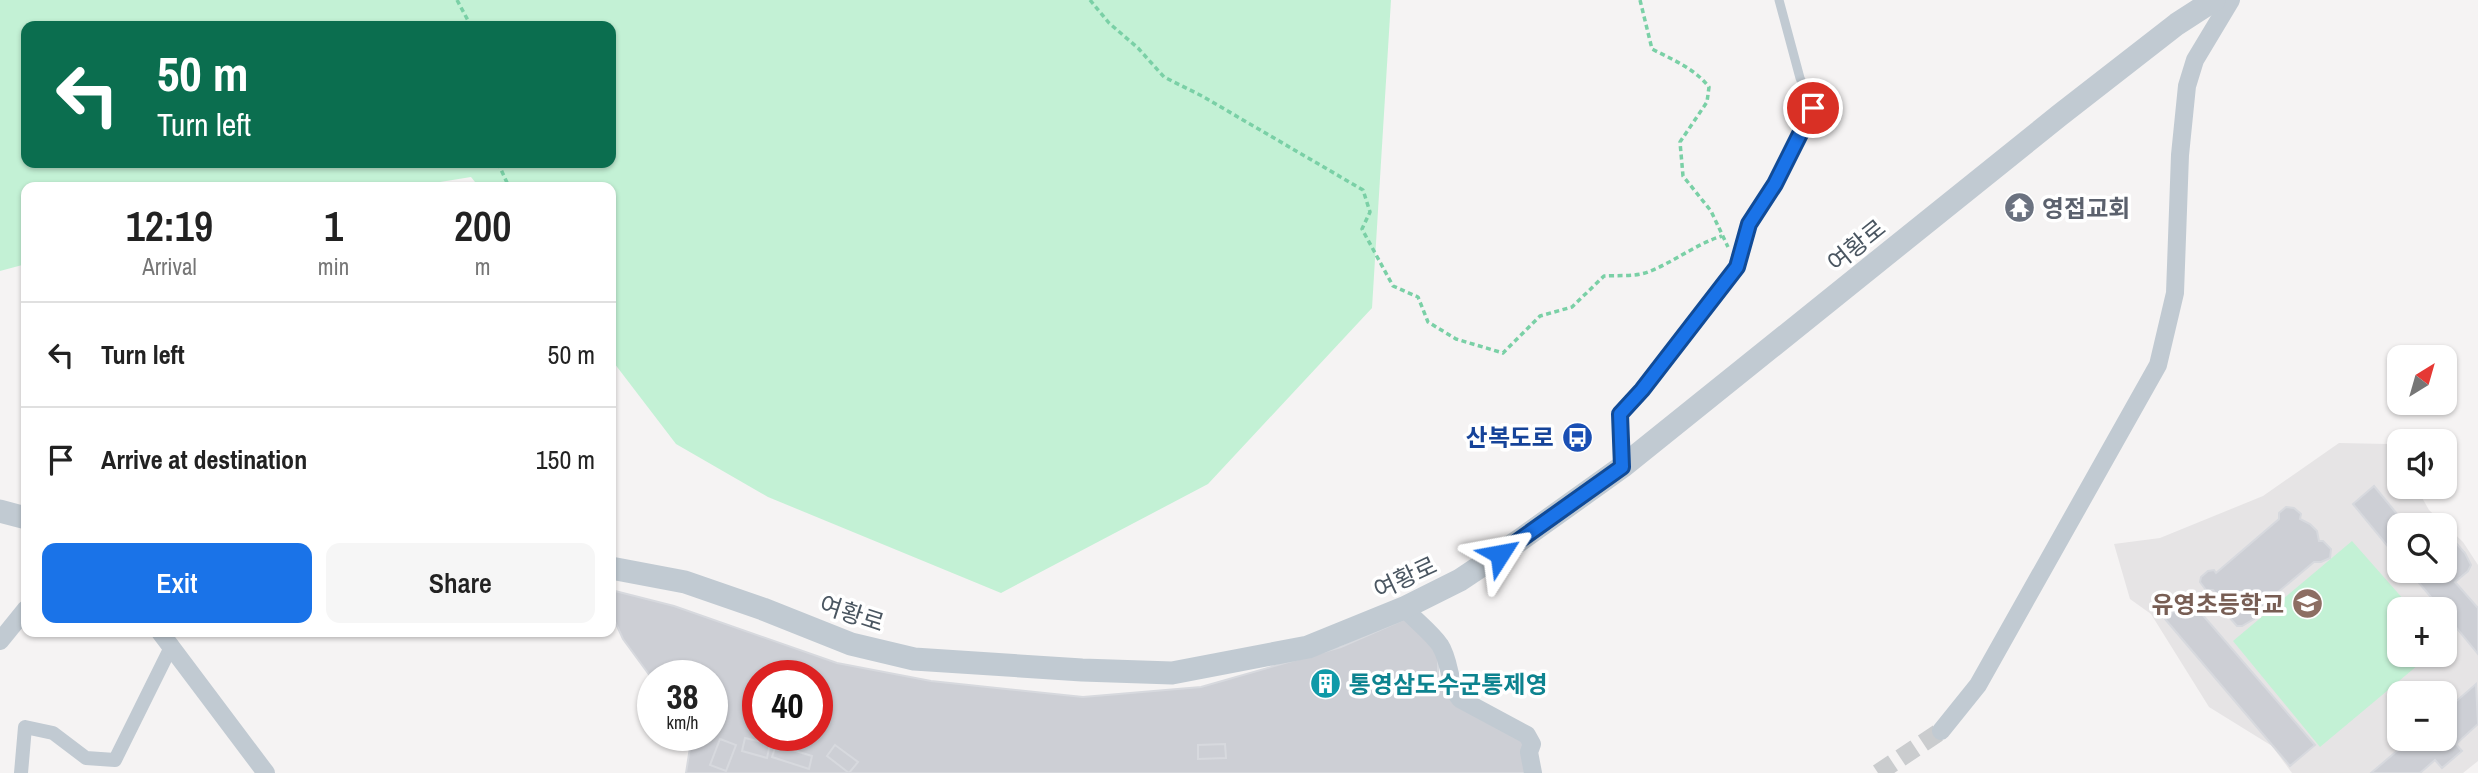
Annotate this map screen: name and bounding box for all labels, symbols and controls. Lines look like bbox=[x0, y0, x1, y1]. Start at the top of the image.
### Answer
text: 50 m bbox=[157, 40, 249, 106]
icon: left bbox=[42, 49, 133, 140]
pin bbox=[1783, 78, 1843, 138]
icon: arrive bbox=[1794, 89, 1832, 127]
text: Turn left bbox=[157, 103, 251, 146]
temple icon: 영접교회 bbox=[2002, 191, 2036, 225]
place label: 영접교회 bbox=[2042, 192, 2130, 224]
text: 12:19 bbox=[126, 198, 213, 254]
text: 1 bbox=[324, 198, 343, 254]
text: 200 bbox=[454, 198, 511, 254]
street label: 여황로 bbox=[1820, 212, 1892, 278]
text: Arrival bbox=[142, 251, 197, 282]
text: min bbox=[318, 251, 349, 282]
text: m bbox=[475, 251, 490, 282]
icon: left bbox=[42, 336, 80, 374]
text: Turn left bbox=[101, 337, 185, 372]
text: 50 m bbox=[548, 337, 595, 372]
north arrow bbox=[2387, 345, 2457, 415]
map controls bbox=[2387, 345, 2457, 751]
bus stop icon: 산복도로 bbox=[1560, 420, 1594, 454]
place label: 산복도로 bbox=[1466, 421, 1554, 453]
button: sound bbox=[2387, 429, 2457, 499]
icon: arrive bbox=[42, 441, 80, 479]
text: Arrive at destination bbox=[101, 442, 307, 477]
text: 150 m bbox=[536, 442, 595, 477]
button: search bbox=[2387, 513, 2457, 583]
position arrow bbox=[1463, 517, 1537, 591]
button: Exit bbox=[42, 543, 312, 623]
button: Share bbox=[326, 543, 595, 623]
street label: 여황로 bbox=[1368, 548, 1442, 606]
school or university icon: 유영초등학교 bbox=[2290, 587, 2324, 621]
street label: 여황로 bbox=[816, 588, 888, 638]
place label: 유영초등학교 bbox=[2152, 588, 2284, 620]
button: + bbox=[2387, 597, 2457, 667]
speed limit sign: 40 bbox=[742, 660, 833, 751]
building icon: 통영삼도수군통제영 bbox=[1309, 667, 1343, 701]
place label: 통영삼도수군통제영 bbox=[1349, 668, 1548, 700]
text: 38 bbox=[667, 673, 698, 720]
button: − bbox=[2387, 681, 2457, 751]
text: km/h bbox=[667, 710, 699, 735]

